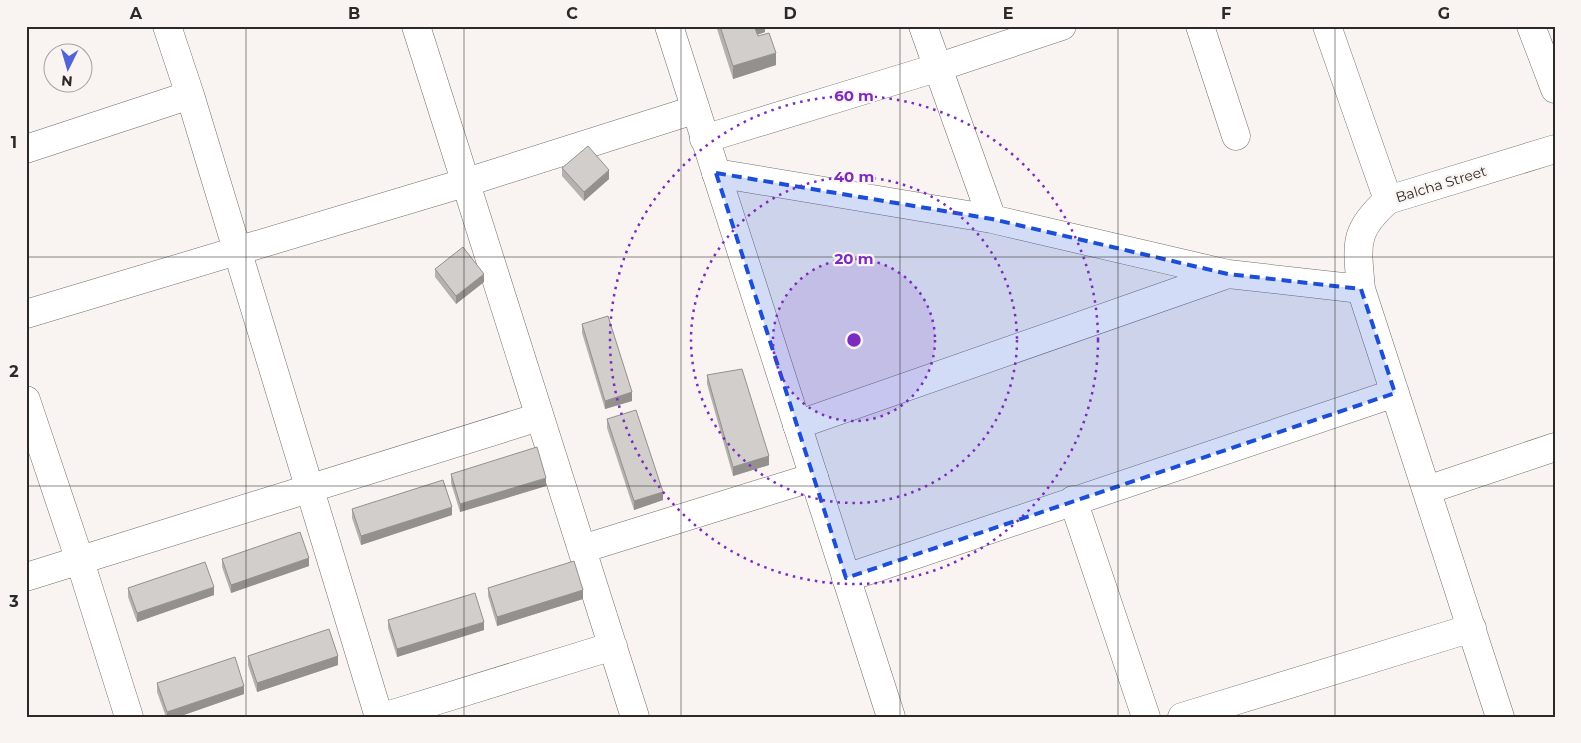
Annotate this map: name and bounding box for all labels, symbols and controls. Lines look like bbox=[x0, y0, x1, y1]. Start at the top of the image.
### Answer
text: A bbox=[129, 4, 143, 23]
text: B bbox=[348, 4, 360, 23]
text: C bbox=[566, 4, 578, 23]
text: D bbox=[783, 4, 797, 23]
text: E bbox=[1003, 4, 1013, 23]
text: F bbox=[1221, 4, 1231, 23]
text: G bbox=[1438, 4, 1450, 23]
north arrow bbox=[42, 42, 92, 92]
text: N bbox=[60, 71, 73, 90]
text: 60 m bbox=[834, 86, 874, 105]
text: 1 bbox=[11, 133, 17, 152]
street label: Balcha Street bbox=[1393, 162, 1489, 206]
text: 40 m bbox=[834, 167, 874, 186]
text: 20 m bbox=[834, 249, 874, 268]
centre of rings bbox=[845, 331, 863, 349]
text: 2 bbox=[9, 362, 19, 381]
text: 3 bbox=[8, 592, 19, 611]

